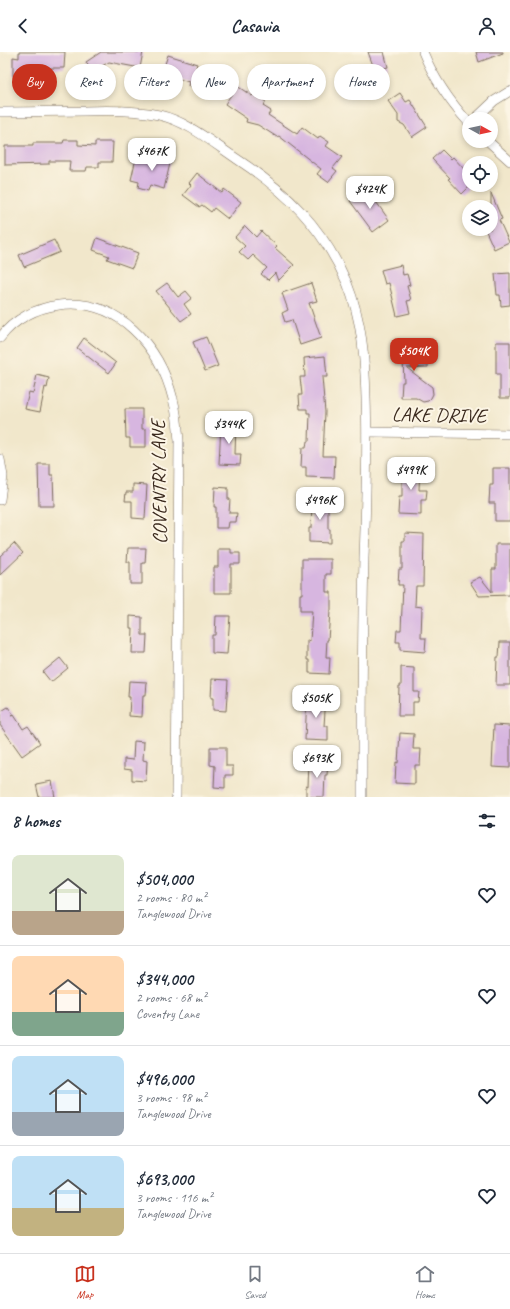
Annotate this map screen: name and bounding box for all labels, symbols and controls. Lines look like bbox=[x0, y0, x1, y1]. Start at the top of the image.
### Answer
icon: back bbox=[12, 15, 34, 37]
text: Casavia bbox=[231, 15, 279, 37]
icon: person bbox=[476, 15, 498, 37]
chip: Buy bbox=[12, 64, 57, 100]
chip: Rent bbox=[65, 64, 116, 100]
chip: Filters bbox=[124, 64, 183, 100]
chip: New bbox=[191, 64, 239, 100]
chip: Apartment bbox=[247, 64, 326, 100]
chip: House bbox=[334, 64, 390, 100]
north arrow bbox=[462, 112, 498, 148]
map controls bbox=[462, 112, 498, 236]
pin: $467K bbox=[124, 138, 180, 172]
text: $467K bbox=[137, 143, 167, 159]
button: locate bbox=[462, 156, 498, 192]
pin: $424K bbox=[342, 176, 398, 210]
text: $424K bbox=[355, 181, 385, 197]
button: layers bbox=[462, 200, 498, 236]
pin: $504K bbox=[386, 338, 442, 372]
text: $504K bbox=[399, 343, 429, 359]
street label: LAKE DRIVE bbox=[392, 402, 489, 428]
pin: $344K bbox=[201, 411, 257, 445]
text: $344K bbox=[214, 416, 244, 432]
street label: COVENTRY LANE bbox=[145, 417, 173, 544]
pin: $499K bbox=[383, 457, 439, 491]
text: $499K bbox=[396, 462, 426, 478]
pin: $496K bbox=[292, 487, 348, 521]
text: $496K bbox=[305, 492, 335, 508]
pin: $505K bbox=[288, 685, 344, 719]
text: $505K bbox=[301, 690, 331, 706]
pin: $693K bbox=[289, 745, 345, 779]
text: $693K bbox=[302, 750, 332, 766]
icon: filters bbox=[476, 810, 498, 832]
text: 8 homes bbox=[12, 811, 60, 832]
text: $504,000 bbox=[136, 869, 193, 890]
icon: home bbox=[44, 871, 92, 919]
icon: heart bbox=[476, 884, 498, 906]
text: 2 rooms · 80 m² bbox=[136, 890, 206, 906]
text: Tanglewood Drive bbox=[136, 906, 211, 922]
text: $344,000 bbox=[136, 969, 193, 990]
icon: home bbox=[44, 972, 92, 1020]
icon: heart bbox=[476, 985, 498, 1007]
text: 2 rooms · 68 m² bbox=[136, 990, 206, 1006]
text: Coventry Lane bbox=[136, 1006, 199, 1022]
text: $496,000 bbox=[136, 1069, 193, 1090]
icon: home bbox=[44, 1072, 92, 1120]
icon: heart bbox=[476, 1085, 498, 1107]
text: 3 rooms · 98 m² bbox=[136, 1090, 206, 1106]
text: Tanglewood Drive bbox=[136, 1106, 211, 1122]
text: $693,000 bbox=[136, 1169, 193, 1190]
icon: home bbox=[44, 1172, 92, 1220]
icon: heart bbox=[476, 1185, 498, 1207]
text: 3 rooms · 116 m² bbox=[136, 1190, 212, 1206]
text: Tanglewood Drive bbox=[136, 1206, 211, 1222]
tab: Map bbox=[74, 1263, 96, 1301]
tab: Saved bbox=[244, 1263, 266, 1301]
tab: Home bbox=[414, 1263, 436, 1301]

